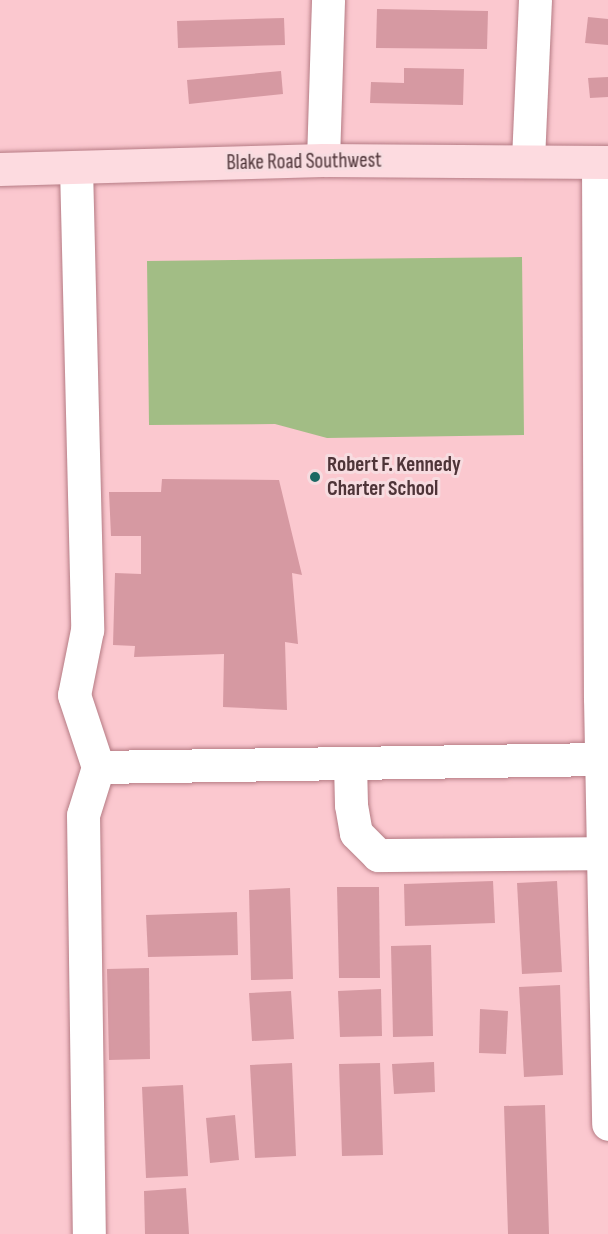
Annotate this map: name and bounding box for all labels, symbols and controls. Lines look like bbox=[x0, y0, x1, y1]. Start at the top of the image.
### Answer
street label: Blake Road Southwest bbox=[226, 148, 382, 176]
place label: Robert F. Kennedy Charter School bbox=[327, 452, 461, 502]
marker: Robert F. Kennedy Charter School bbox=[308, 470, 322, 484]

